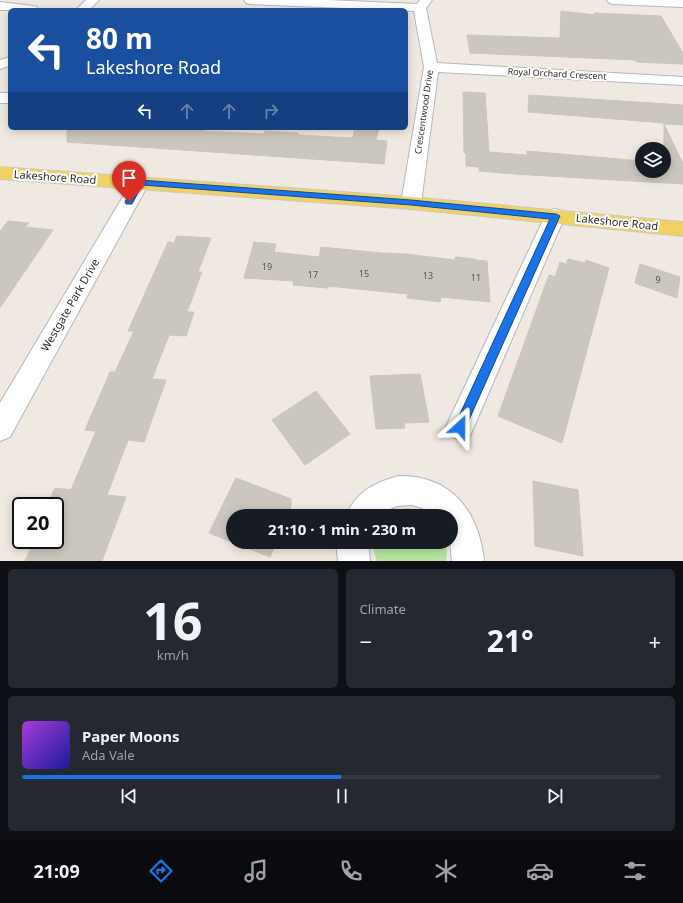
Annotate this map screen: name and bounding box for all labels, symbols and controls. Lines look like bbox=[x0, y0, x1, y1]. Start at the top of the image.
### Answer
text: 80 m bbox=[86, 19, 153, 57]
icon: left bbox=[20, 24, 72, 76]
text: Lakeshore Road bbox=[86, 55, 221, 79]
street label: Royal Orchard Crescent bbox=[507, 64, 607, 83]
street label: Crescentwood Drive bbox=[411, 69, 436, 155]
icon: left bbox=[134, 100, 156, 122]
icon: ahead bbox=[176, 100, 198, 122]
icon: ahead bbox=[218, 100, 240, 122]
icon: right bbox=[260, 100, 282, 122]
map controls bbox=[635, 142, 671, 178]
button: layers bbox=[635, 142, 671, 178]
pin bbox=[112, 161, 146, 202]
street label: Lakeshore Road bbox=[13, 166, 97, 187]
icon: arrive bbox=[118, 167, 140, 189]
street label: Lakeshore Road bbox=[575, 210, 659, 233]
street label: Westgate Park Drive bbox=[37, 256, 102, 354]
house number: 19 bbox=[262, 260, 272, 273]
house number: 15 bbox=[359, 267, 369, 280]
house number: 17 bbox=[308, 268, 318, 281]
house number: 13 bbox=[423, 269, 433, 282]
house number: 11 bbox=[471, 271, 481, 284]
house number: 9 bbox=[655, 273, 661, 286]
position arrow bbox=[439, 406, 481, 448]
speed limit sign: 20 bbox=[12, 497, 64, 549]
text: 21:10 · 1 min · 230 m bbox=[268, 519, 416, 539]
text: 16 bbox=[143, 584, 203, 655]
text: Climate bbox=[360, 600, 406, 618]
text: 21° bbox=[487, 620, 534, 661]
text: − bbox=[360, 626, 372, 656]
text: + bbox=[648, 626, 661, 656]
text: km/h bbox=[157, 646, 189, 664]
text: Paper Moons bbox=[82, 726, 180, 746]
text: Ada Vale bbox=[82, 746, 135, 764]
icon: previous bbox=[118, 785, 140, 807]
icon: pause bbox=[331, 785, 353, 807]
icon: next bbox=[544, 785, 566, 807]
icon: directions bbox=[147, 857, 175, 885]
icon: music bbox=[242, 857, 270, 885]
icon: phone bbox=[337, 857, 365, 885]
icon: climate bbox=[432, 857, 460, 885]
icon: car bbox=[526, 857, 554, 885]
icon: filters bbox=[621, 857, 649, 885]
text: 21:09 bbox=[33, 859, 80, 883]

